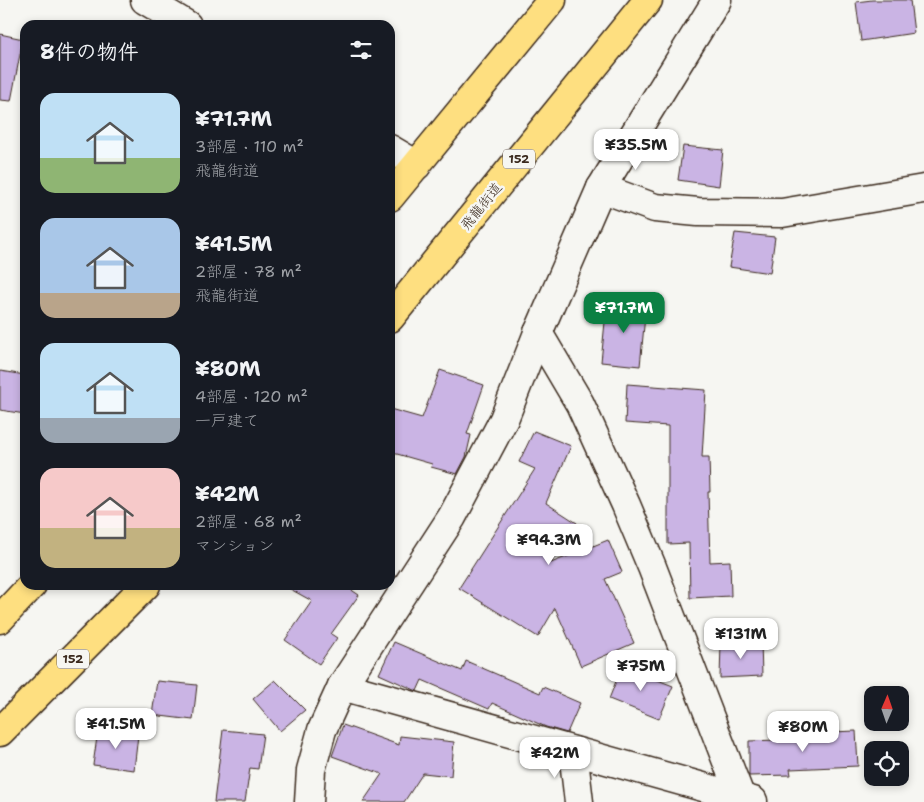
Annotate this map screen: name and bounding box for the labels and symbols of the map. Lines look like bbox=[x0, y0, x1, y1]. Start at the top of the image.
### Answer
pin: ¥35.5M bbox=[595, 128, 677, 171]
road number: 152 bbox=[503, 150, 535, 168]
street label: 飛龍街道 bbox=[456, 179, 506, 233]
pin: ¥71.7M bbox=[583, 292, 665, 334]
pin: ¥94.3M bbox=[508, 524, 590, 566]
pin: ¥131M bbox=[706, 618, 776, 660]
road number: 152 bbox=[57, 650, 89, 669]
pin: ¥75M bbox=[611, 650, 671, 692]
north arrow bbox=[864, 686, 909, 731]
pin: ¥41.5M bbox=[75, 708, 157, 750]
pin: ¥80M bbox=[773, 710, 833, 753]
pin: ¥42M bbox=[525, 736, 585, 779]

